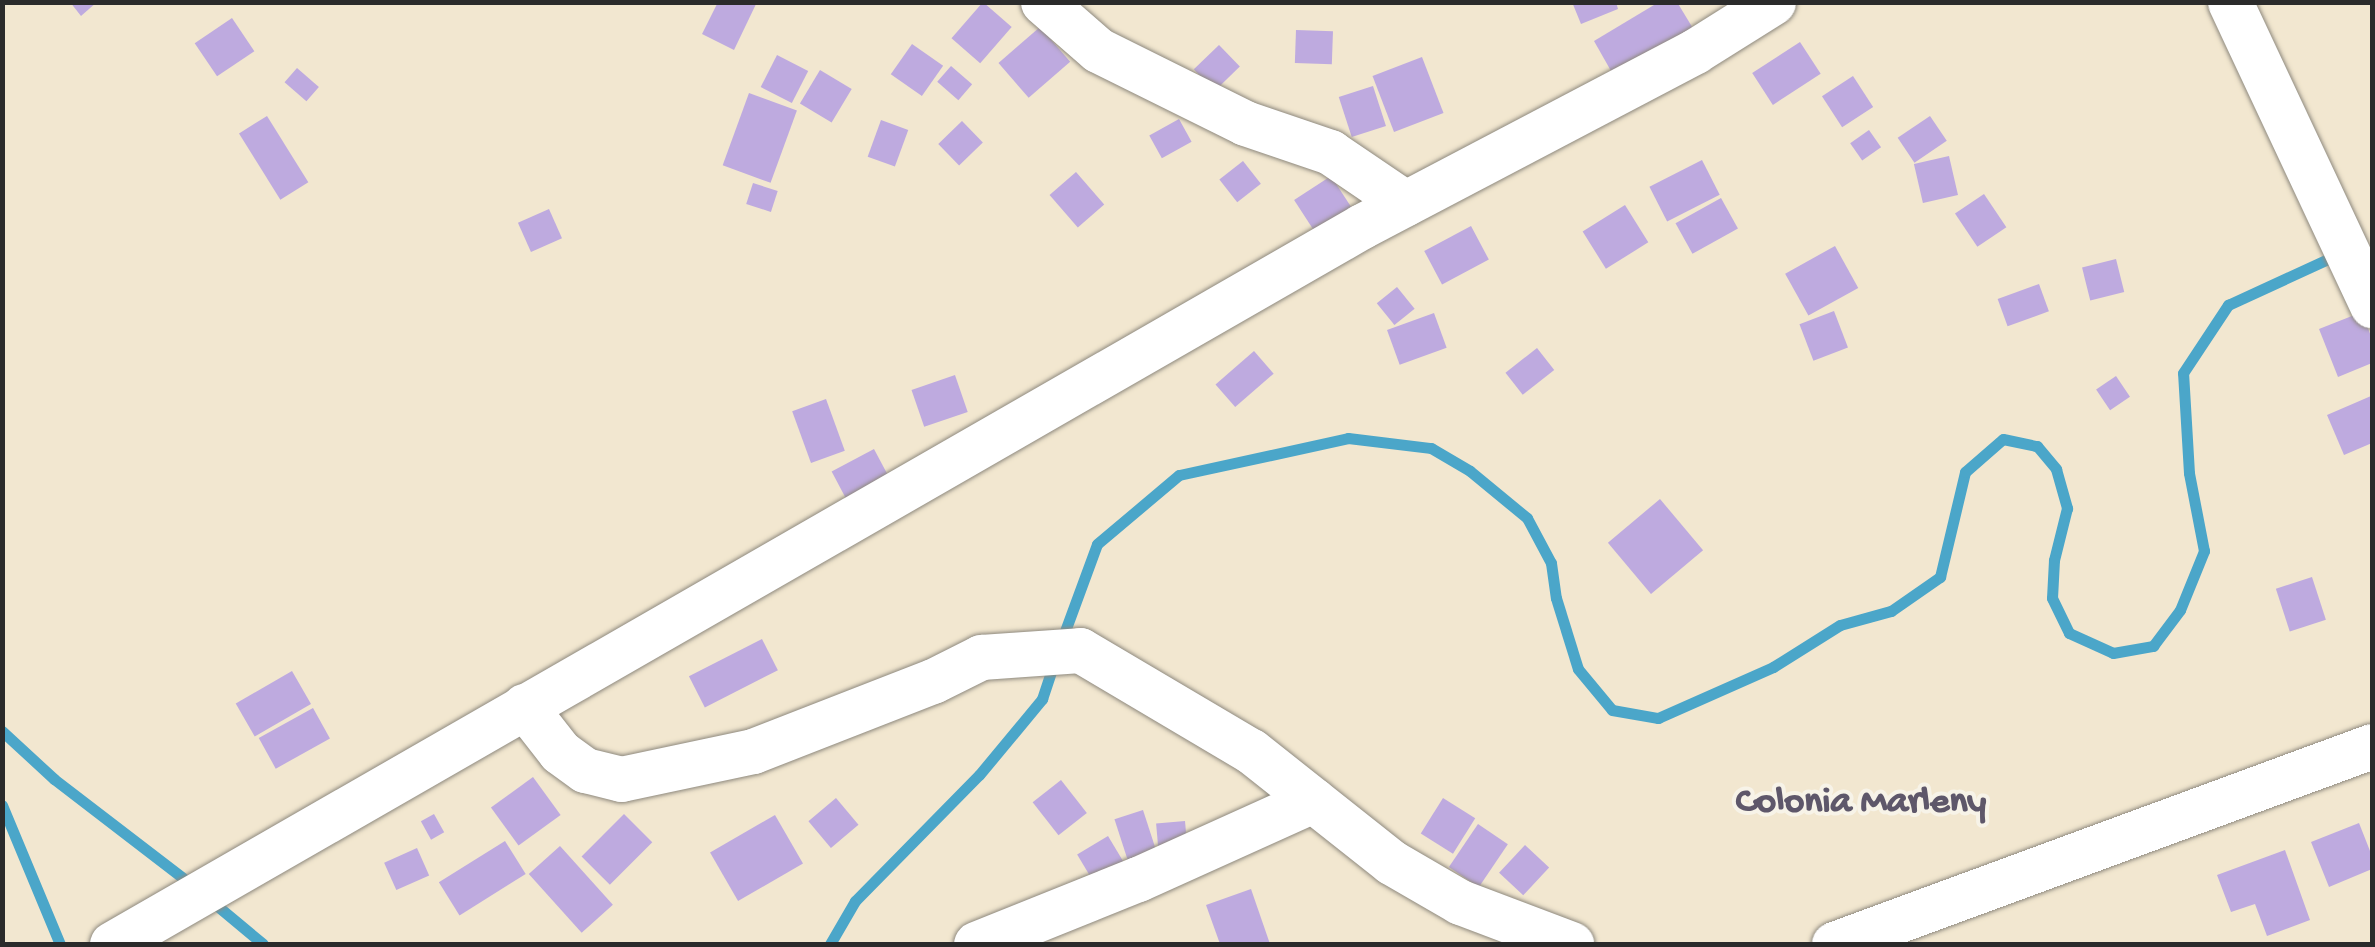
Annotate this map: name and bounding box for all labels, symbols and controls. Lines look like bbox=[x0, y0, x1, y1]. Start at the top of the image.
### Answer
district label: Colonia Marleny bbox=[1736, 781, 1986, 827]

